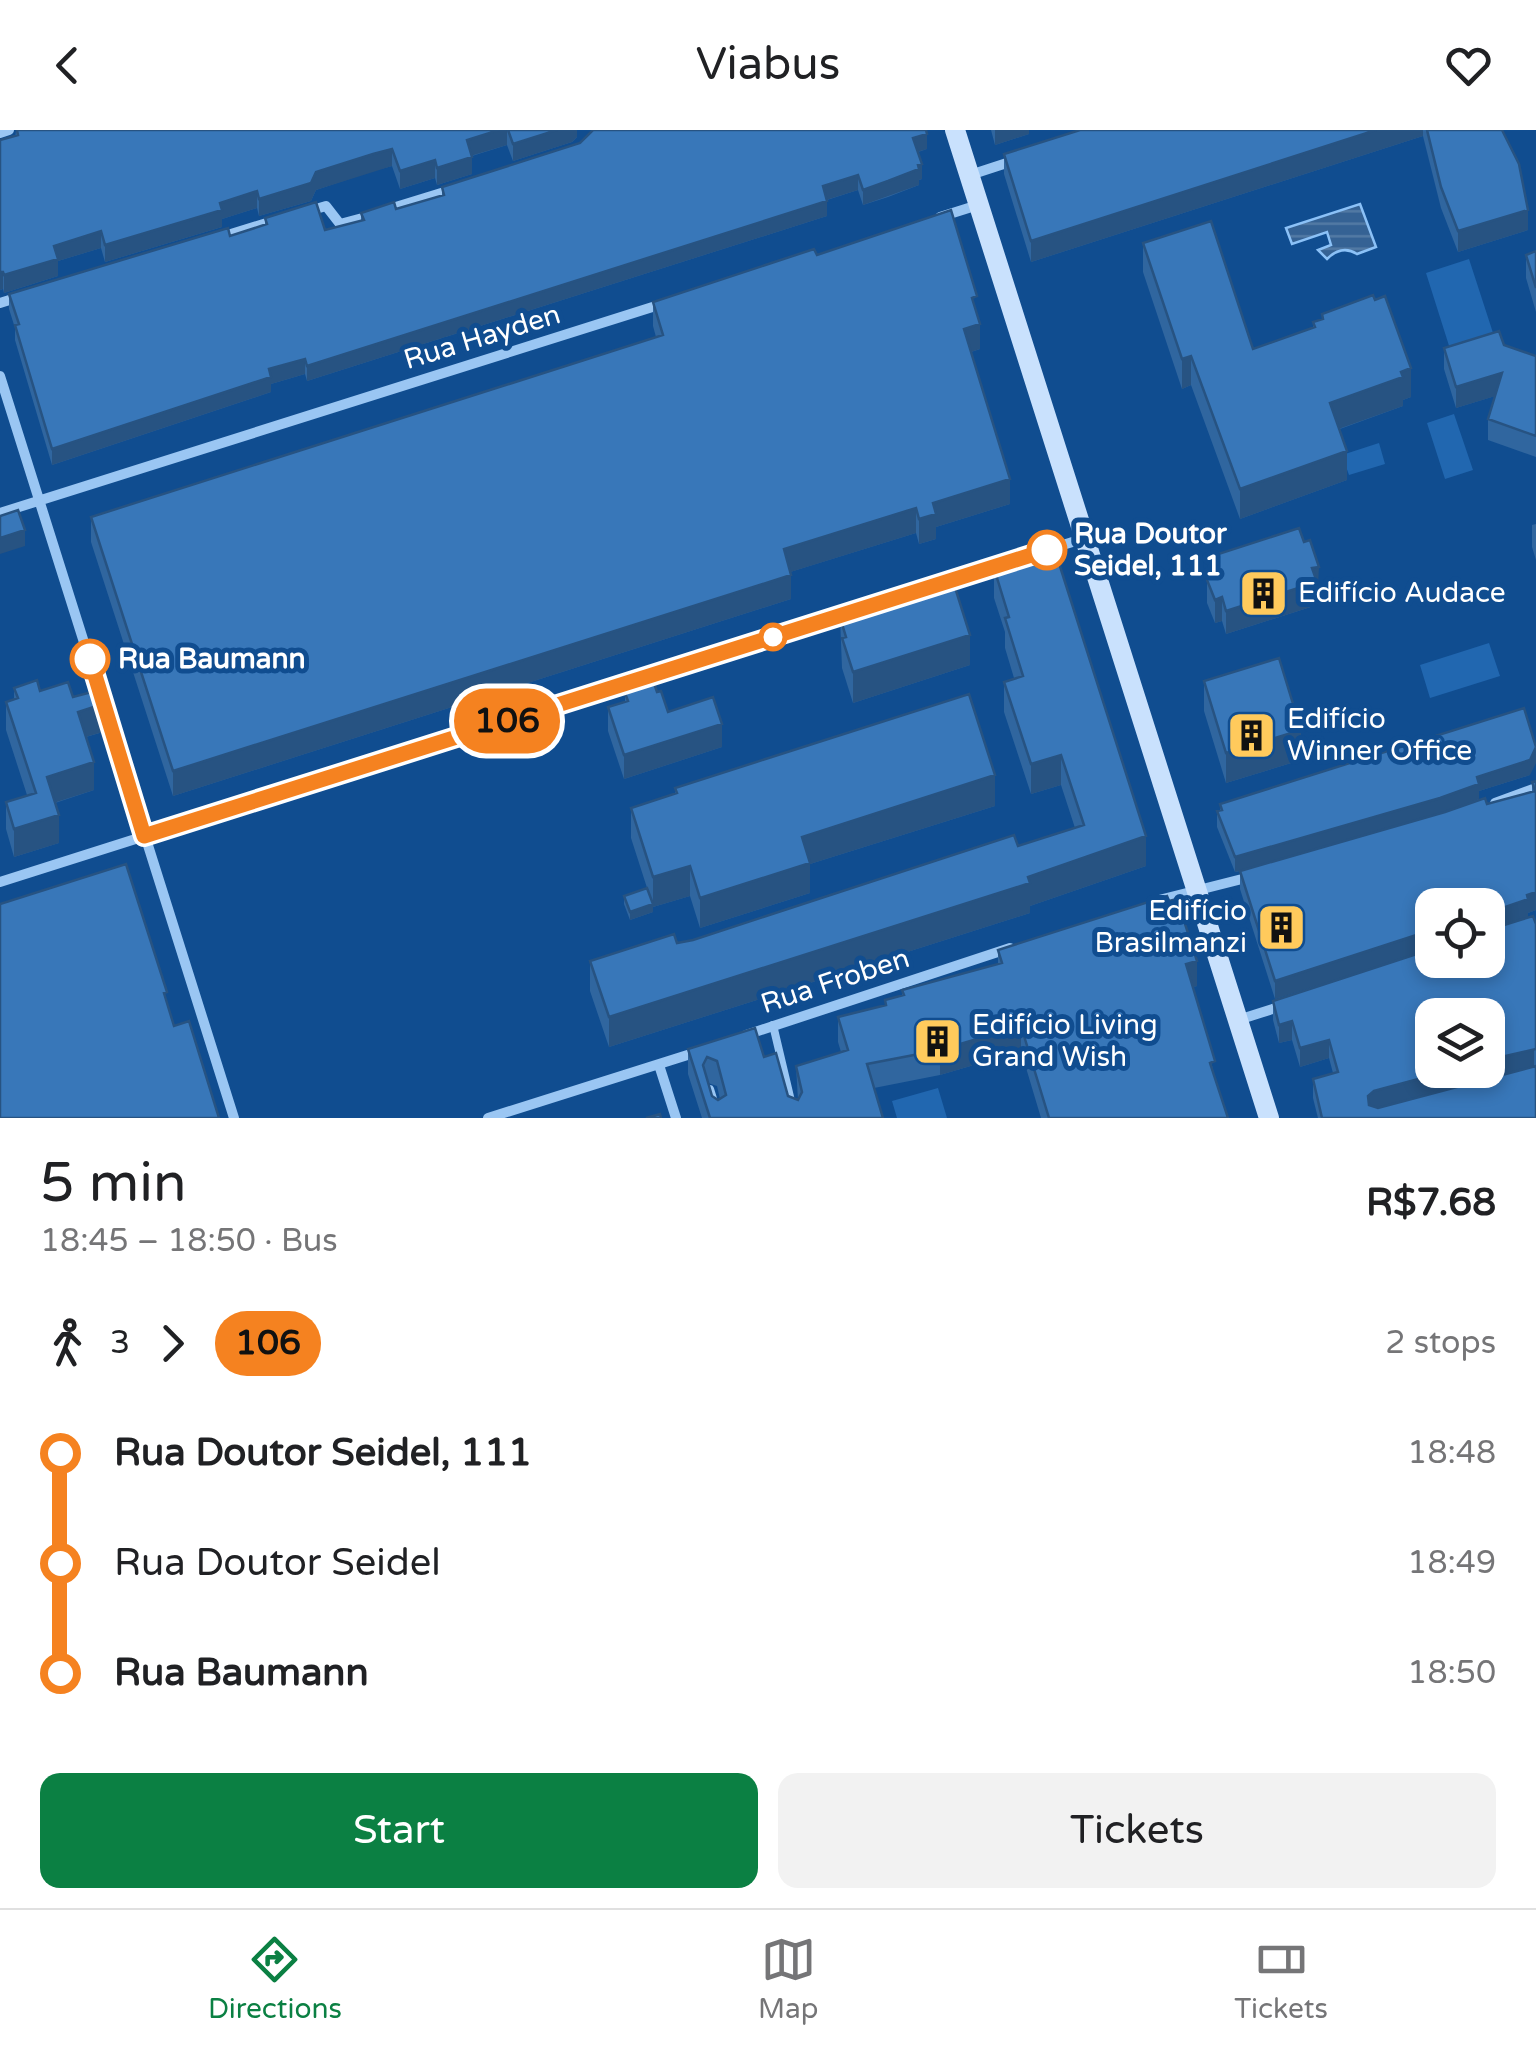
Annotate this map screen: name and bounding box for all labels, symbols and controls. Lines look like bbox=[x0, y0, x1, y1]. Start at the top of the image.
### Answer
icon: back bbox=[40, 38, 95, 93]
text: Viabus bbox=[696, 38, 840, 92]
icon: heart bbox=[1441, 38, 1496, 93]
street label: Rua Hayden bbox=[400, 297, 564, 377]
place label: Rua Doutor Seidel, 111 bbox=[1074, 517, 1228, 583]
marker: Rua Doutor Seidel, 111 bbox=[1028, 531, 1066, 569]
building icon: Edifício Audace bbox=[1237, 567, 1289, 619]
place label: Edifício Audace bbox=[1298, 576, 1506, 610]
unlabelled marker bbox=[760, 624, 786, 650]
marker: Rua Baumann bbox=[71, 640, 109, 678]
place label: Rua Baumann bbox=[118, 642, 306, 676]
line badge: 106 bbox=[450, 688, 564, 754]
text: 106 bbox=[474, 700, 540, 742]
place label: Edifício Winner Office bbox=[1287, 702, 1472, 768]
building icon: Edifício Winner Office bbox=[1226, 709, 1278, 761]
map controls bbox=[1415, 888, 1505, 1088]
button: locate bbox=[1415, 888, 1505, 978]
place label: Edifício Brasilmanzi bbox=[1095, 894, 1247, 960]
building icon: Edifício Brasilmanzi bbox=[1256, 901, 1308, 953]
street label: Rua Froben bbox=[756, 941, 914, 1021]
button: layers bbox=[1415, 998, 1505, 1088]
place label: Edifício Living Grand Wish bbox=[972, 1008, 1158, 1074]
building icon: Edifício Living Grand Wish bbox=[911, 1015, 963, 1067]
text: 5 min bbox=[40, 1151, 187, 1217]
text: R$7.68 bbox=[1366, 1180, 1496, 1226]
text: 18:45 – 18:50 · Bus bbox=[40, 1222, 338, 1260]
icon: walk bbox=[40, 1316, 95, 1371]
icon: forward bbox=[145, 1316, 200, 1371]
text: 106 bbox=[235, 1322, 301, 1364]
text: 3 bbox=[110, 1324, 130, 1362]
text: 2 stops bbox=[1385, 1324, 1496, 1362]
text: Rua Doutor Seidel, 111 bbox=[114, 1430, 532, 1476]
text: 18:48 bbox=[1407, 1434, 1496, 1472]
text: Rua Doutor Seidel bbox=[114, 1540, 441, 1586]
text: 18:49 bbox=[1407, 1544, 1496, 1582]
text: Rua Baumann bbox=[114, 1650, 369, 1696]
text: 18:50 bbox=[1407, 1654, 1496, 1692]
button: Start bbox=[40, 1773, 758, 1888]
button: Tickets bbox=[778, 1773, 1496, 1888]
tab: Directions bbox=[208, 1932, 342, 2026]
tab: Map bbox=[758, 1932, 818, 2026]
tab: Tickets bbox=[1234, 1932, 1328, 2026]

